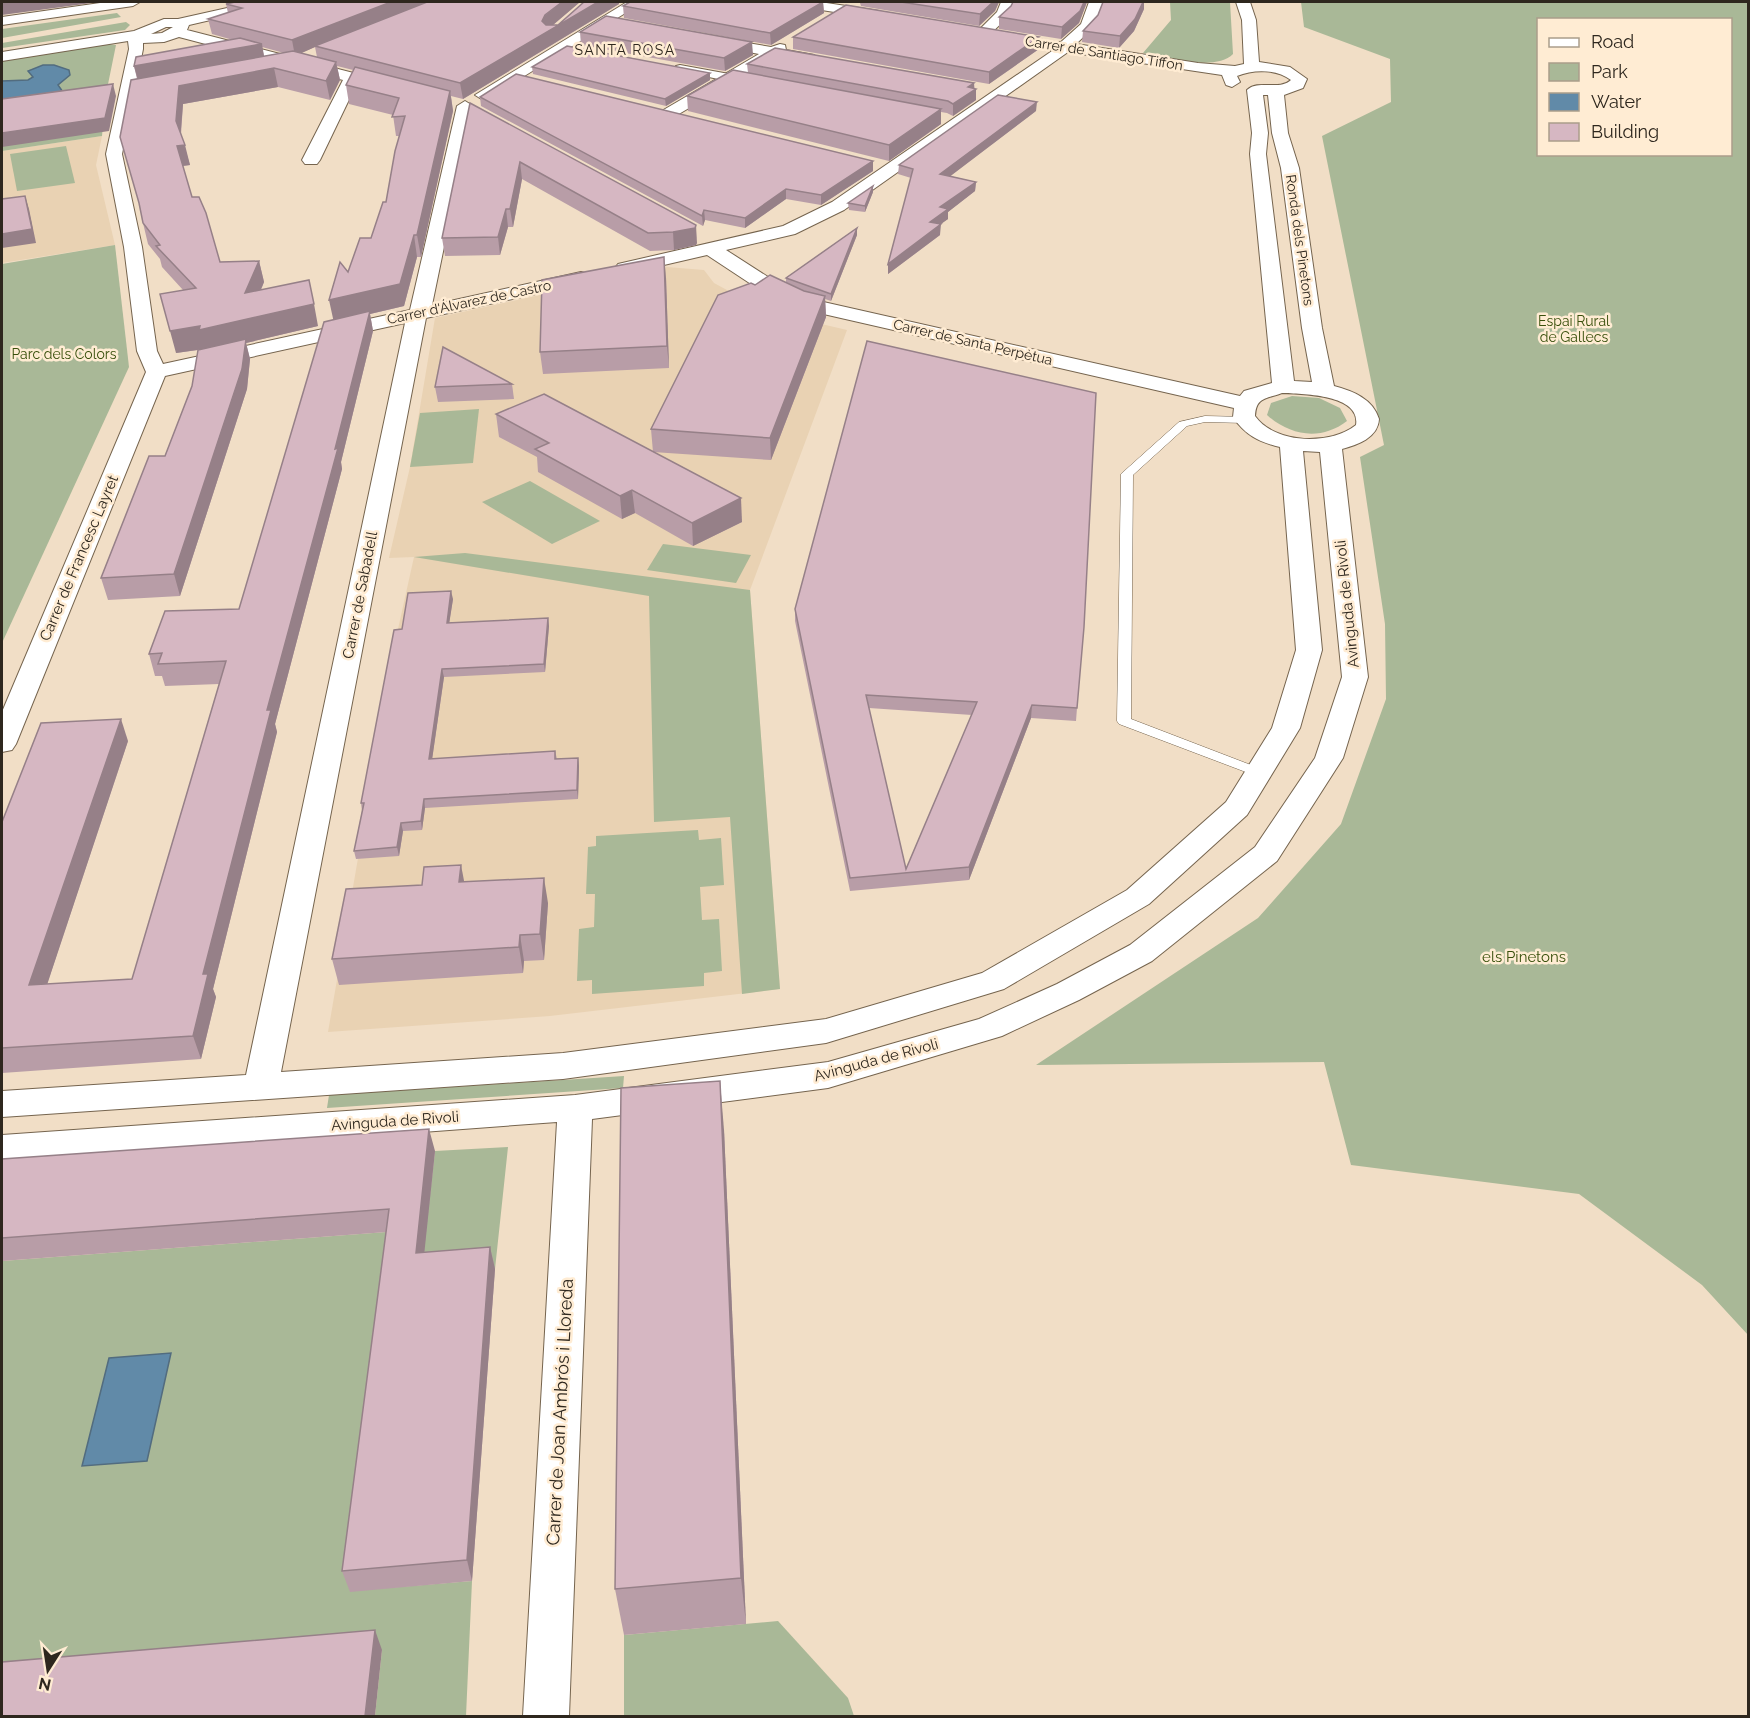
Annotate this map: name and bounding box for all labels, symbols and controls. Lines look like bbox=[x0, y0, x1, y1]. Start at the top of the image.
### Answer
legend bbox=[1537, 18, 1732, 156]
text: Road bbox=[1591, 31, 1634, 52]
street label: Carrer de Santiago Tiffon bbox=[1024, 33, 1184, 73]
district label: SANTA ROSA bbox=[574, 42, 676, 58]
text: Park bbox=[1591, 61, 1628, 82]
text: Water bbox=[1591, 91, 1642, 112]
text: Building bbox=[1591, 121, 1659, 142]
street label: Ronda dels Pinetons bbox=[1283, 173, 1317, 307]
street label: Carrer d'Álvarez de Castro bbox=[385, 276, 552, 327]
park label: Espai Rural de Gallecs bbox=[1538, 313, 1610, 345]
street label: Carrer de Santa Perpètua bbox=[892, 316, 1054, 368]
park label: Parc dels Colors bbox=[11, 346, 117, 362]
street label: Carrer de Francesc Layret bbox=[36, 472, 122, 644]
street label: Carrer de Sabadell bbox=[339, 529, 381, 660]
street label: Avinguda de Rivoli bbox=[1331, 539, 1363, 669]
park label: els Pinetons bbox=[1482, 948, 1566, 966]
street label: Avinguda de Rivoli bbox=[812, 1035, 940, 1085]
street label: Avinguda de Rivoli bbox=[330, 1108, 460, 1134]
street label: Carrer de Joan Ambrós i Lloreda bbox=[542, 1278, 577, 1546]
north arrow bbox=[18, 1640, 78, 1700]
text: N bbox=[37, 1674, 53, 1695]

